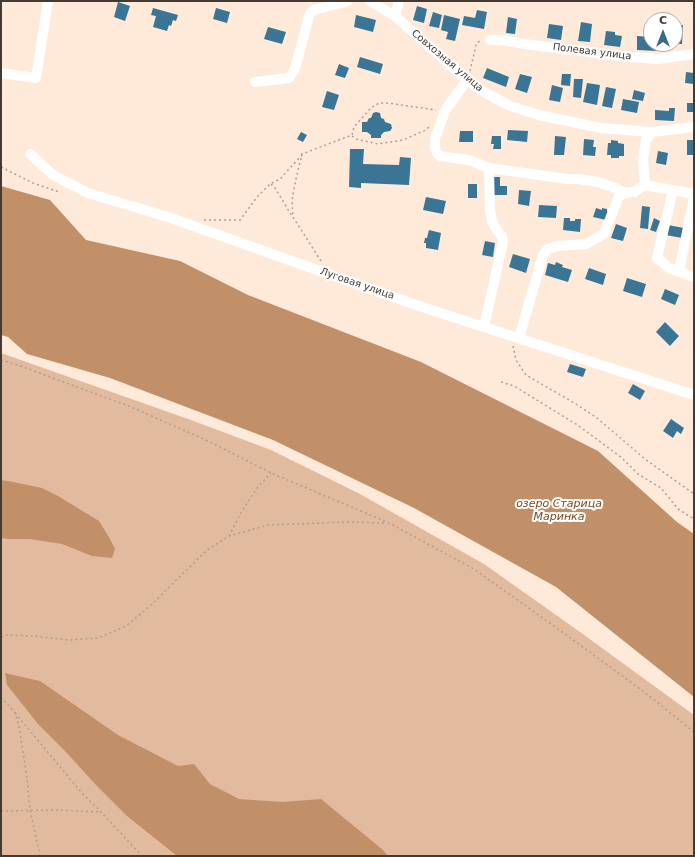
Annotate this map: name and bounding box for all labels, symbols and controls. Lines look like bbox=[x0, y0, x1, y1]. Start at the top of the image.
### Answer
north arrow bbox=[643, 12, 683, 52]
text: С bbox=[659, 14, 667, 27]
street label: Совхозная улица bbox=[409, 27, 485, 95]
street label: Полевая улица bbox=[552, 41, 632, 63]
street label: Луговая улица bbox=[318, 266, 396, 302]
water label: озеро Старица Маринка bbox=[516, 497, 602, 523]

